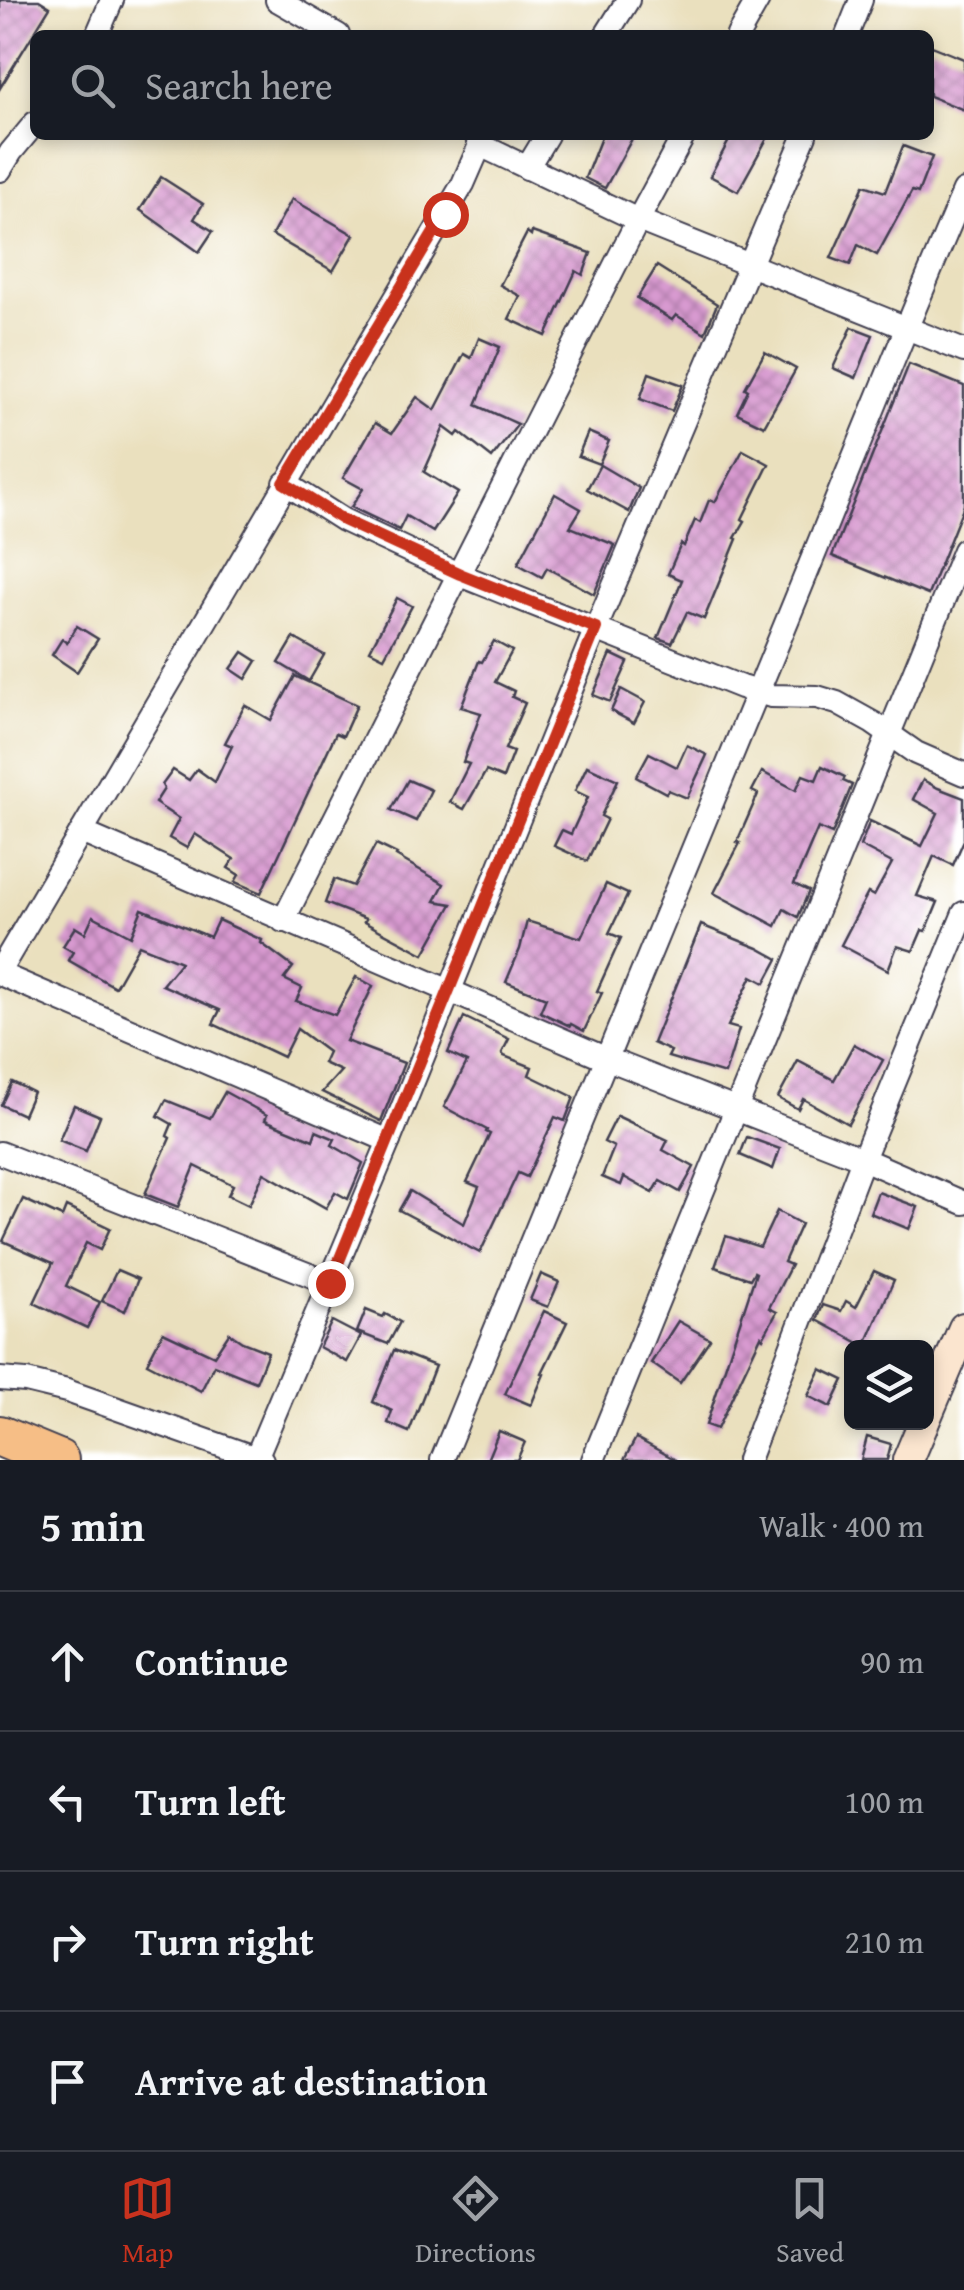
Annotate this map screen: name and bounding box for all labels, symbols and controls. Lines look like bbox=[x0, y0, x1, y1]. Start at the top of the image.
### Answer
search box bbox=[30, 30, 934, 140]
text: Search here bbox=[145, 57, 333, 113]
icon: search bbox=[65, 58, 120, 113]
route start bbox=[423, 192, 469, 238]
route end bbox=[308, 1261, 354, 1307]
map controls bbox=[844, 1340, 934, 1430]
button: layers bbox=[844, 1340, 934, 1430]
text: 5 min bbox=[40, 1495, 145, 1556]
text: Walk · 400 m bbox=[759, 1502, 924, 1549]
text: Continue bbox=[135, 1633, 288, 1689]
icon: ahead bbox=[40, 1634, 95, 1689]
text: 90 m bbox=[860, 1638, 924, 1685]
text: Turn left bbox=[135, 1773, 286, 1829]
icon: left bbox=[40, 1774, 95, 1829]
text: 100 m bbox=[845, 1778, 924, 1825]
text: Turn right bbox=[135, 1913, 314, 1969]
icon: right bbox=[40, 1914, 95, 1969]
text: 210 m bbox=[845, 1918, 924, 1965]
text: Arrive at destination bbox=[135, 2053, 488, 2109]
icon: arrive bbox=[40, 2054, 95, 2109]
tab: Map bbox=[120, 2171, 175, 2272]
tab: Directions bbox=[415, 2171, 536, 2272]
tab: Saved bbox=[776, 2171, 844, 2272]

